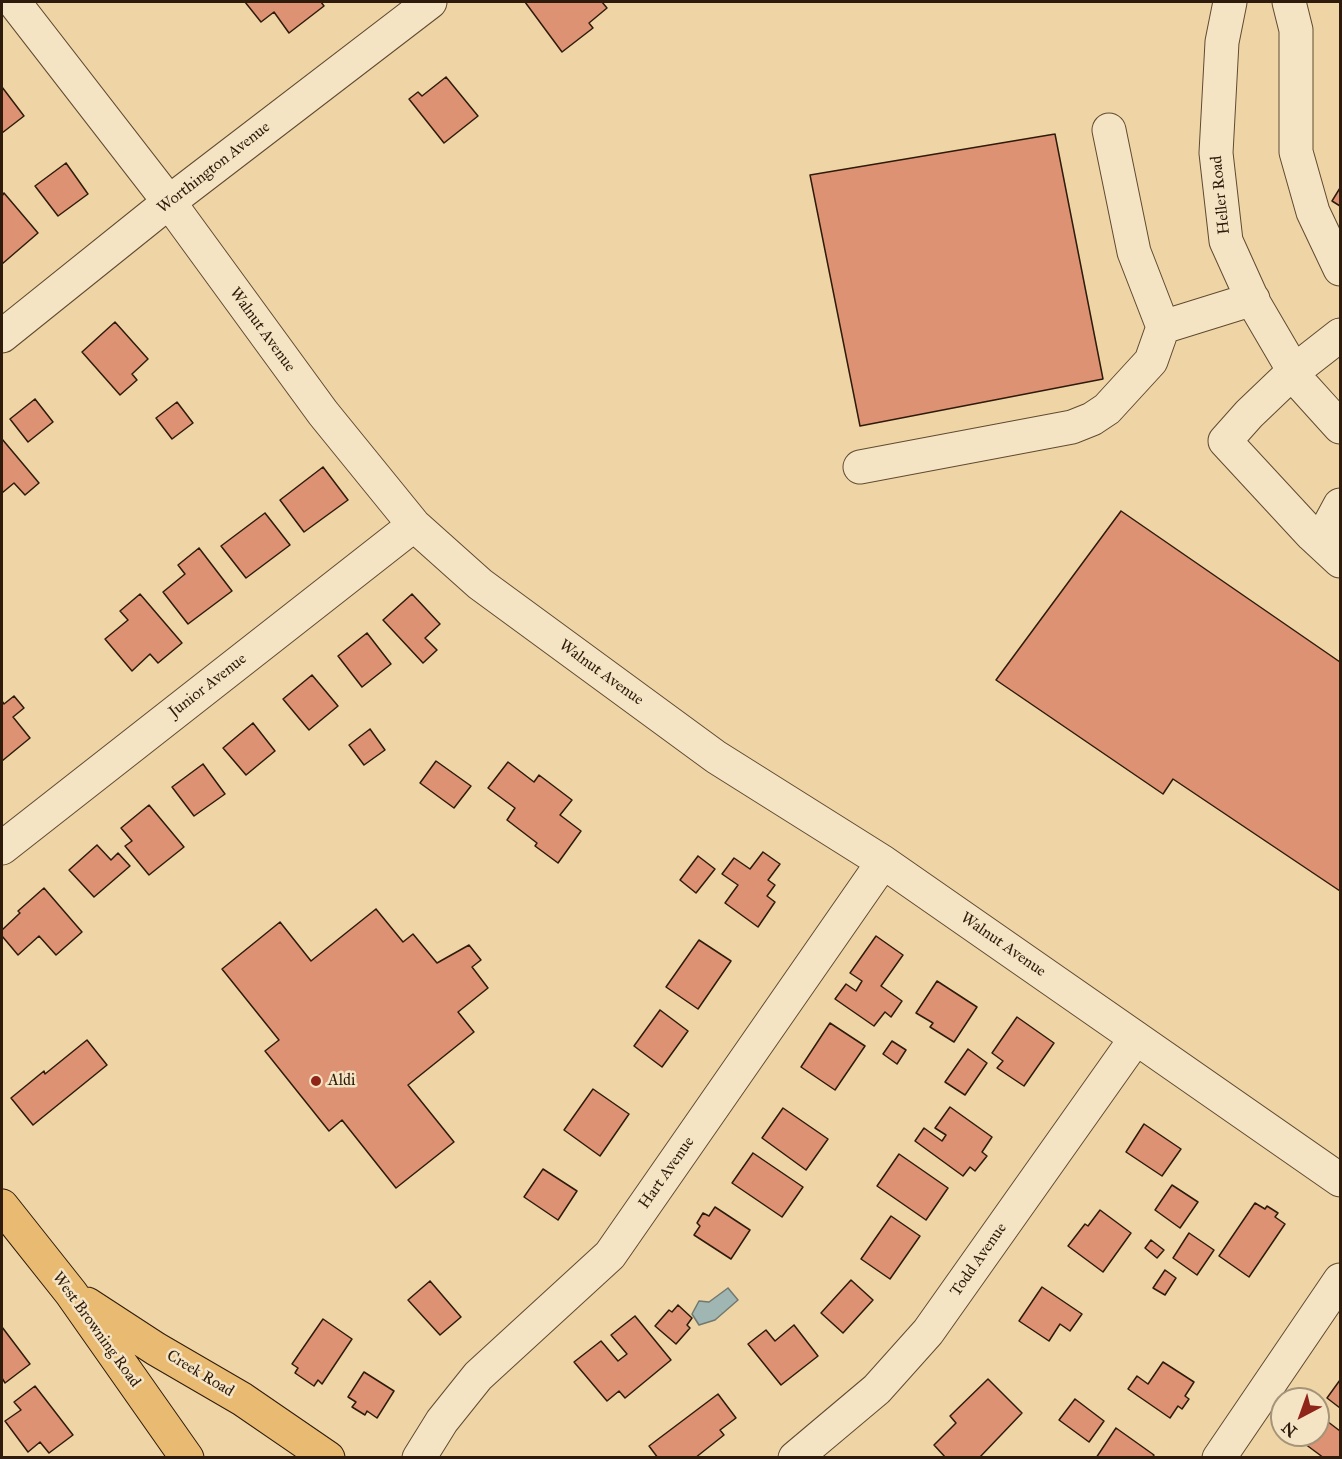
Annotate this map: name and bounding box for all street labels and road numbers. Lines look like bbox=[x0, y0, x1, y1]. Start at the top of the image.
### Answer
street label: Worthington Avenue bbox=[154, 118, 274, 218]
street label: Heller Road bbox=[1207, 155, 1235, 235]
street label: Walnut Avenue bbox=[225, 284, 299, 376]
street label: Walnut Avenue bbox=[555, 636, 647, 710]
street label: Junior Avenue bbox=[165, 650, 251, 722]
street label: Walnut Avenue bbox=[957, 909, 1049, 981]
street label: Hart Avenue bbox=[635, 1133, 699, 1213]
street label: Todd Avenue bbox=[947, 1220, 1011, 1300]
street label: West Browning Road bbox=[48, 1269, 144, 1391]
street label: Creek Road bbox=[163, 1346, 237, 1402]

